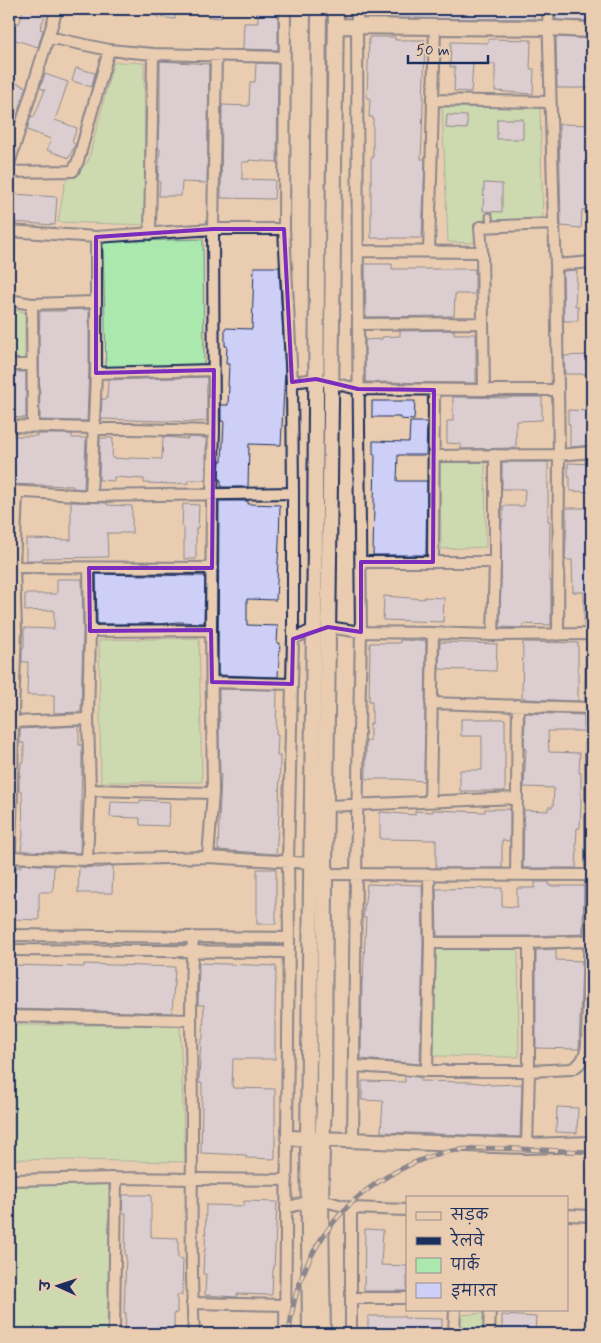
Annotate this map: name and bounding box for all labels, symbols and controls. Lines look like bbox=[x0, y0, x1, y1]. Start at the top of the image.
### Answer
scale bar bbox=[408, 32, 488, 64]
text: 50 m bbox=[416, 41, 450, 61]
legend bbox=[406, 1196, 568, 1310]
text: सड़क bbox=[450, 1206, 489, 1226]
text: रेलवे bbox=[449, 1227, 485, 1252]
text: पार्क bbox=[450, 1253, 481, 1276]
north arrow bbox=[32, 1260, 82, 1310]
text: उ bbox=[37, 1279, 55, 1292]
text: इमारत bbox=[451, 1282, 498, 1302]

